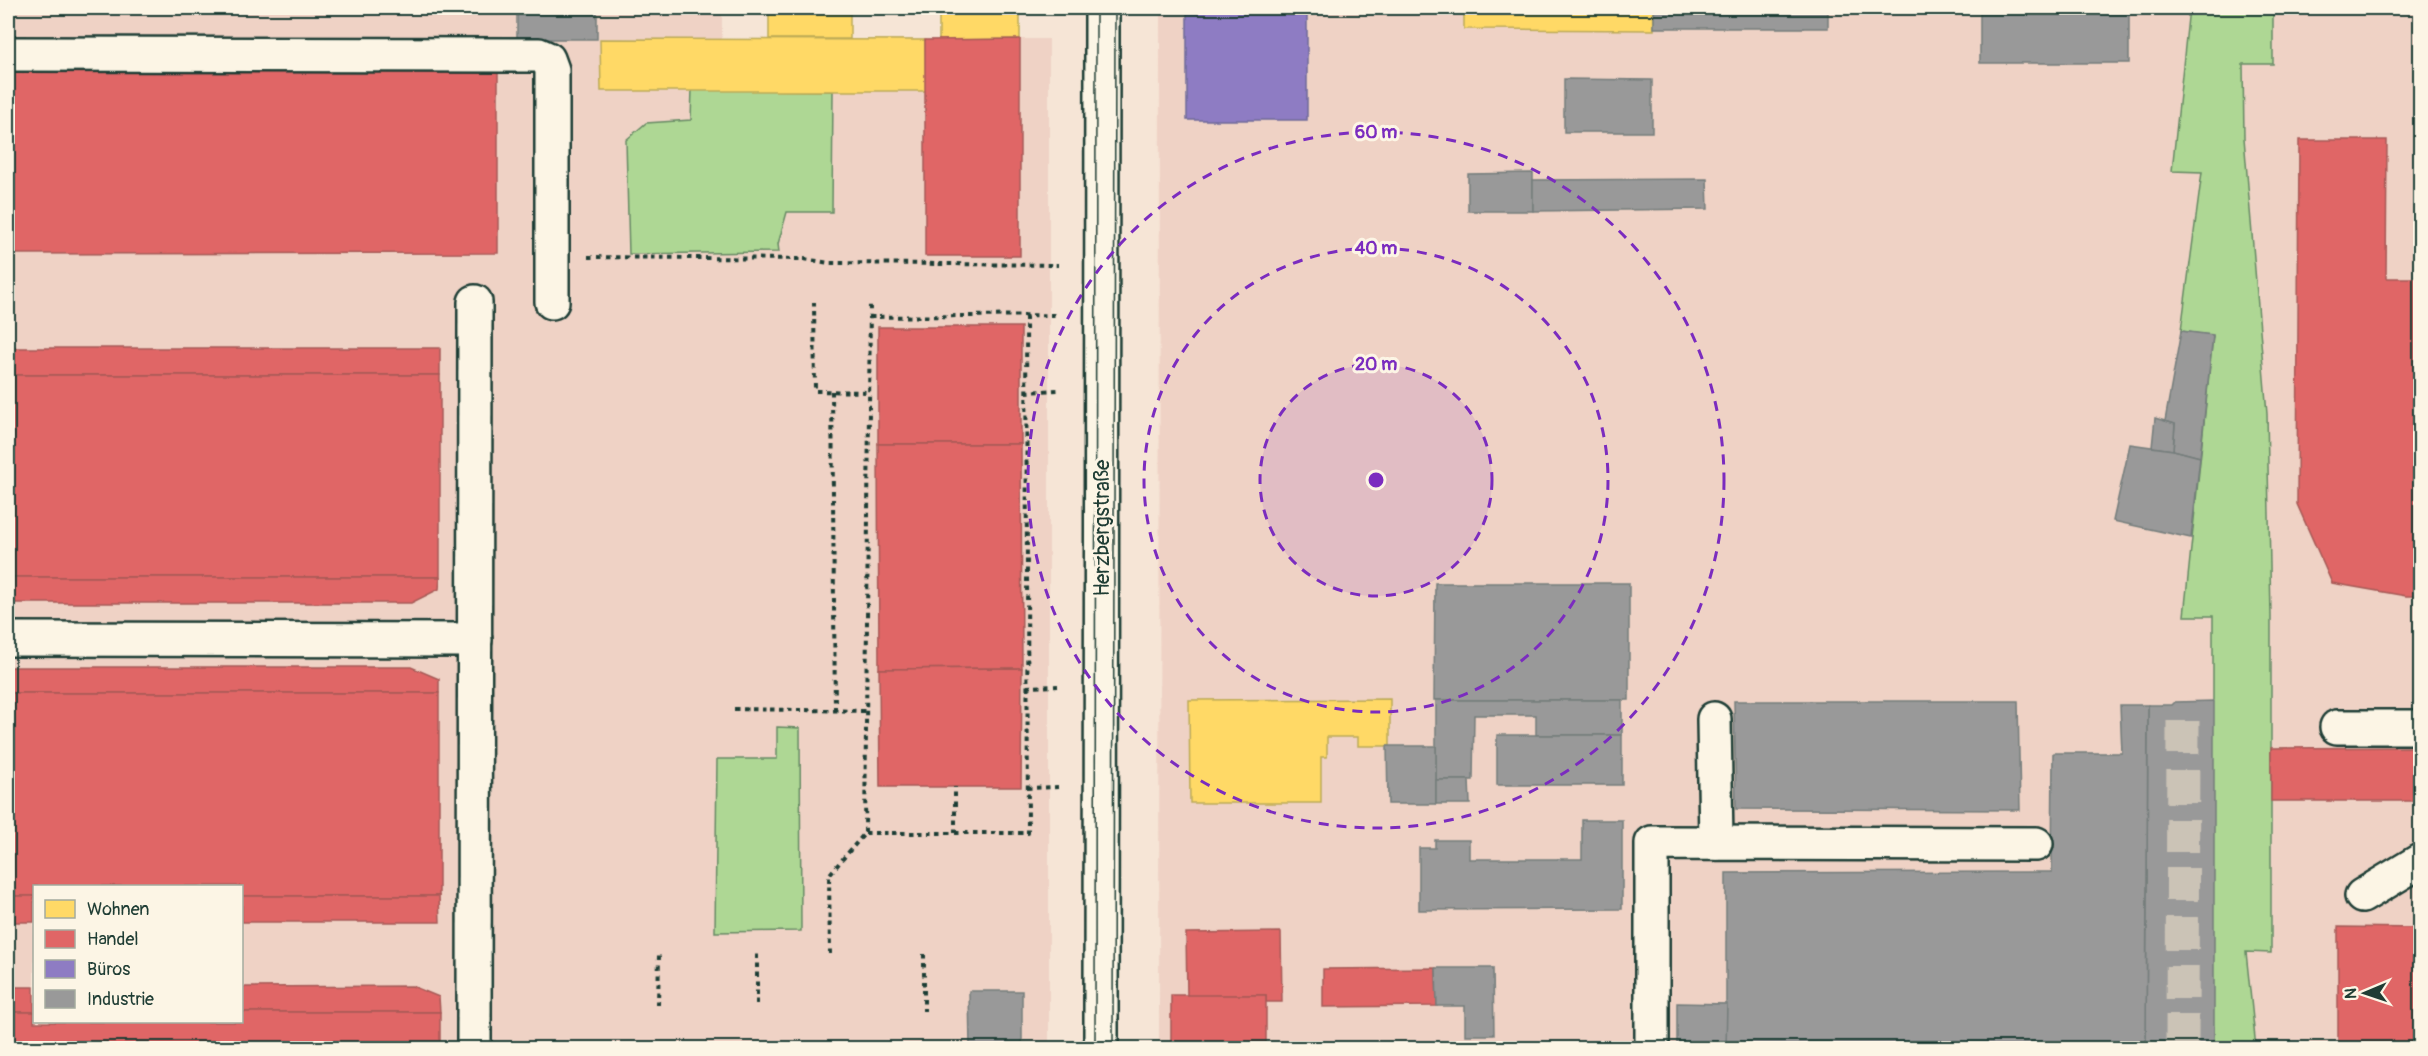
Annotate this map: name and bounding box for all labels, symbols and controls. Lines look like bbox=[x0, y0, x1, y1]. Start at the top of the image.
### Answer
text: 60 m bbox=[1355, 121, 1397, 144]
text: 40 m bbox=[1355, 237, 1397, 260]
text: 20 m bbox=[1355, 353, 1397, 376]
street label: Herzbergstraße bbox=[1089, 459, 1116, 596]
centre of rings bbox=[1366, 470, 1386, 490]
legend bbox=[33, 885, 243, 1023]
text: Wohnen bbox=[87, 898, 149, 921]
text: Handel bbox=[87, 928, 139, 951]
text: Büros bbox=[87, 958, 130, 981]
north arrow bbox=[2335, 963, 2395, 1023]
text: Industrie bbox=[87, 988, 154, 1011]
text: N bbox=[2341, 988, 2361, 999]

